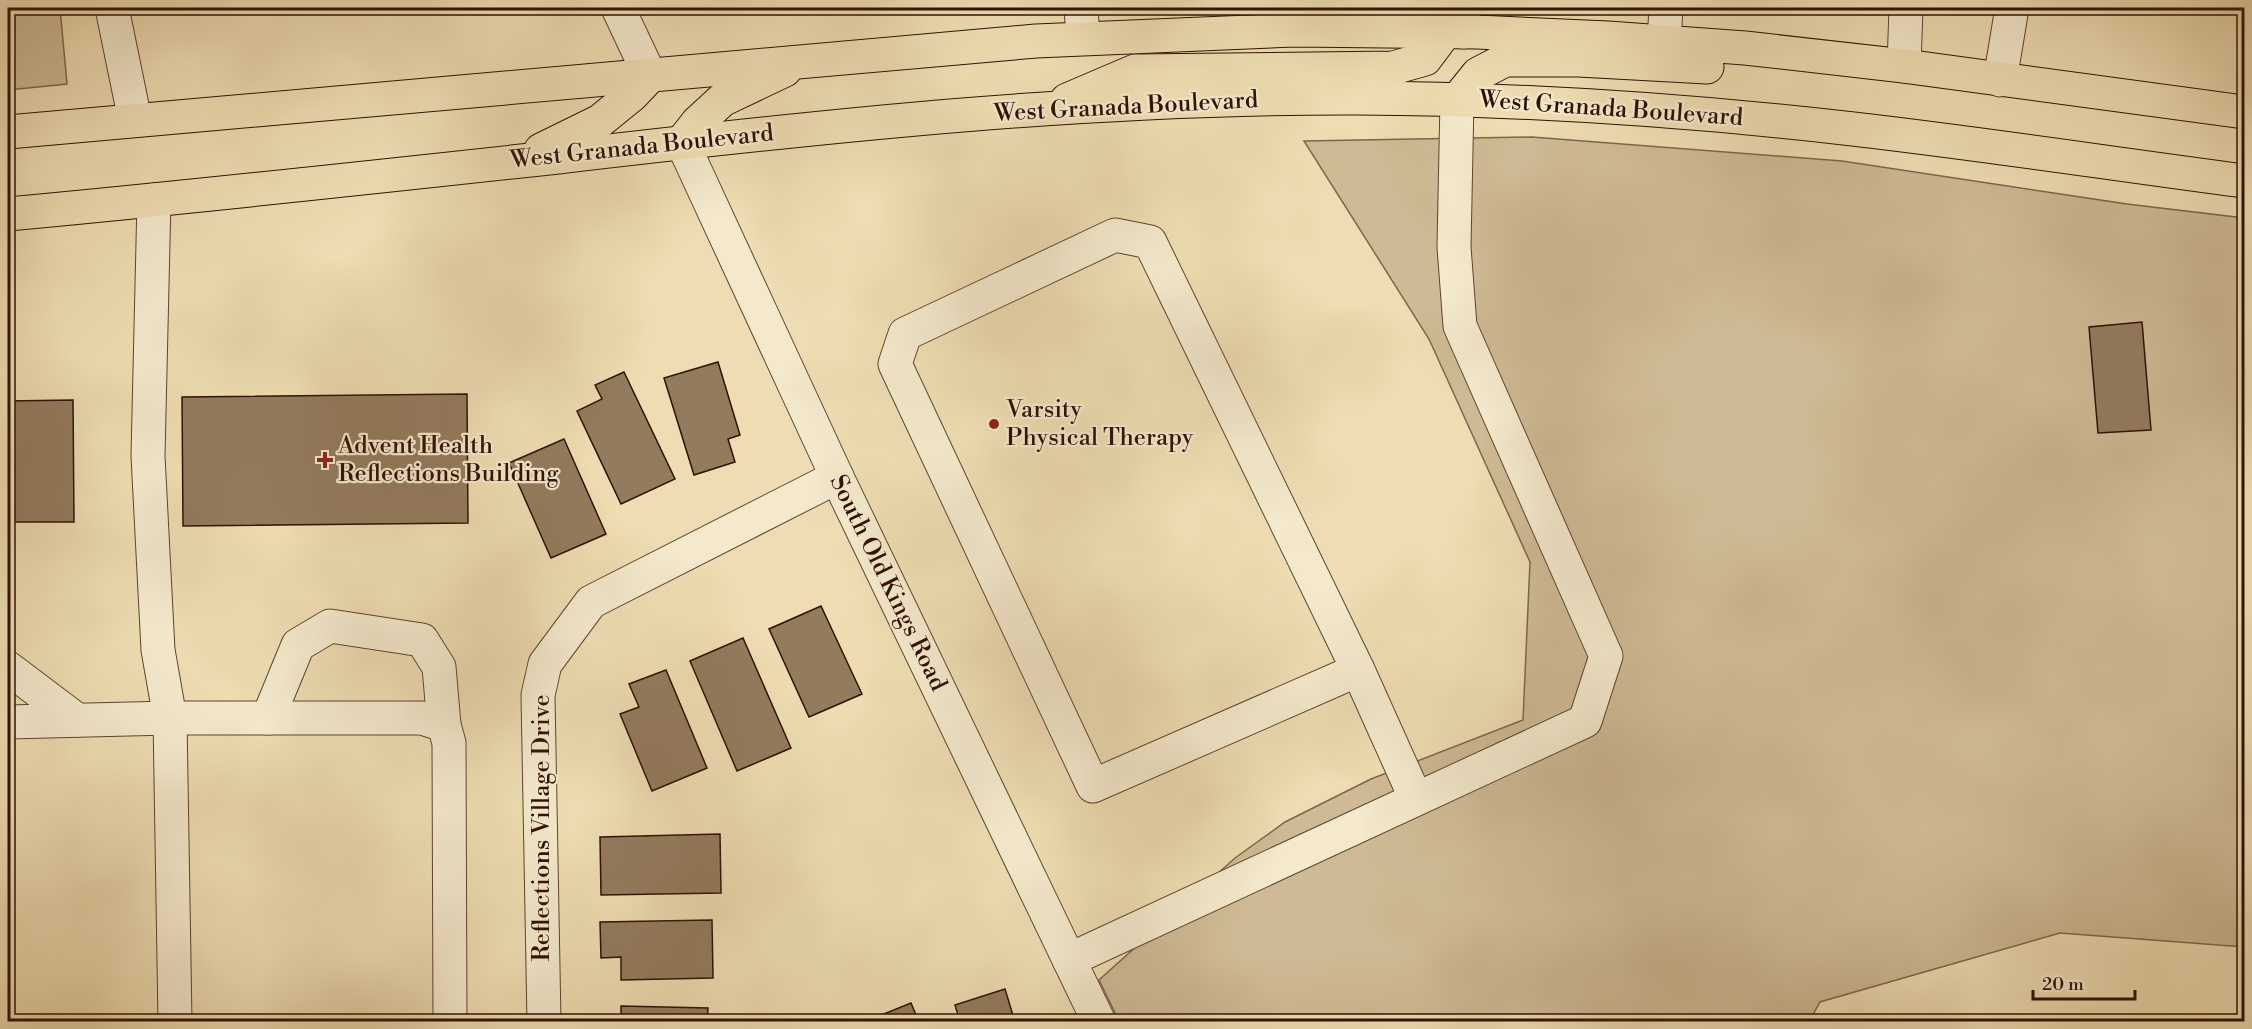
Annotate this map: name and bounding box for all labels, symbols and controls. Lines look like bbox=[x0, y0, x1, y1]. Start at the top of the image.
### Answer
street label: West Granada Boulevard bbox=[992, 85, 1259, 129]
street label: West Granada Boulevard bbox=[1477, 85, 1744, 133]
street label: West Granada Boulevard bbox=[508, 118, 776, 176]
place label: Varsity Physical Therapy bbox=[1005, 395, 1194, 453]
marker: Varsity Physical Therapy bbox=[987, 417, 1001, 431]
place label: Advent Health Reflections Building bbox=[337, 431, 559, 489]
marker: Advent Health Reflections Building bbox=[316, 451, 334, 469]
street label: South Old Kings Road bbox=[823, 470, 954, 696]
street label: Reflections Village Drive bbox=[527, 694, 557, 962]
scale bar bbox=[2033, 963, 2135, 1001]
text: 20 m bbox=[2042, 973, 2084, 996]

